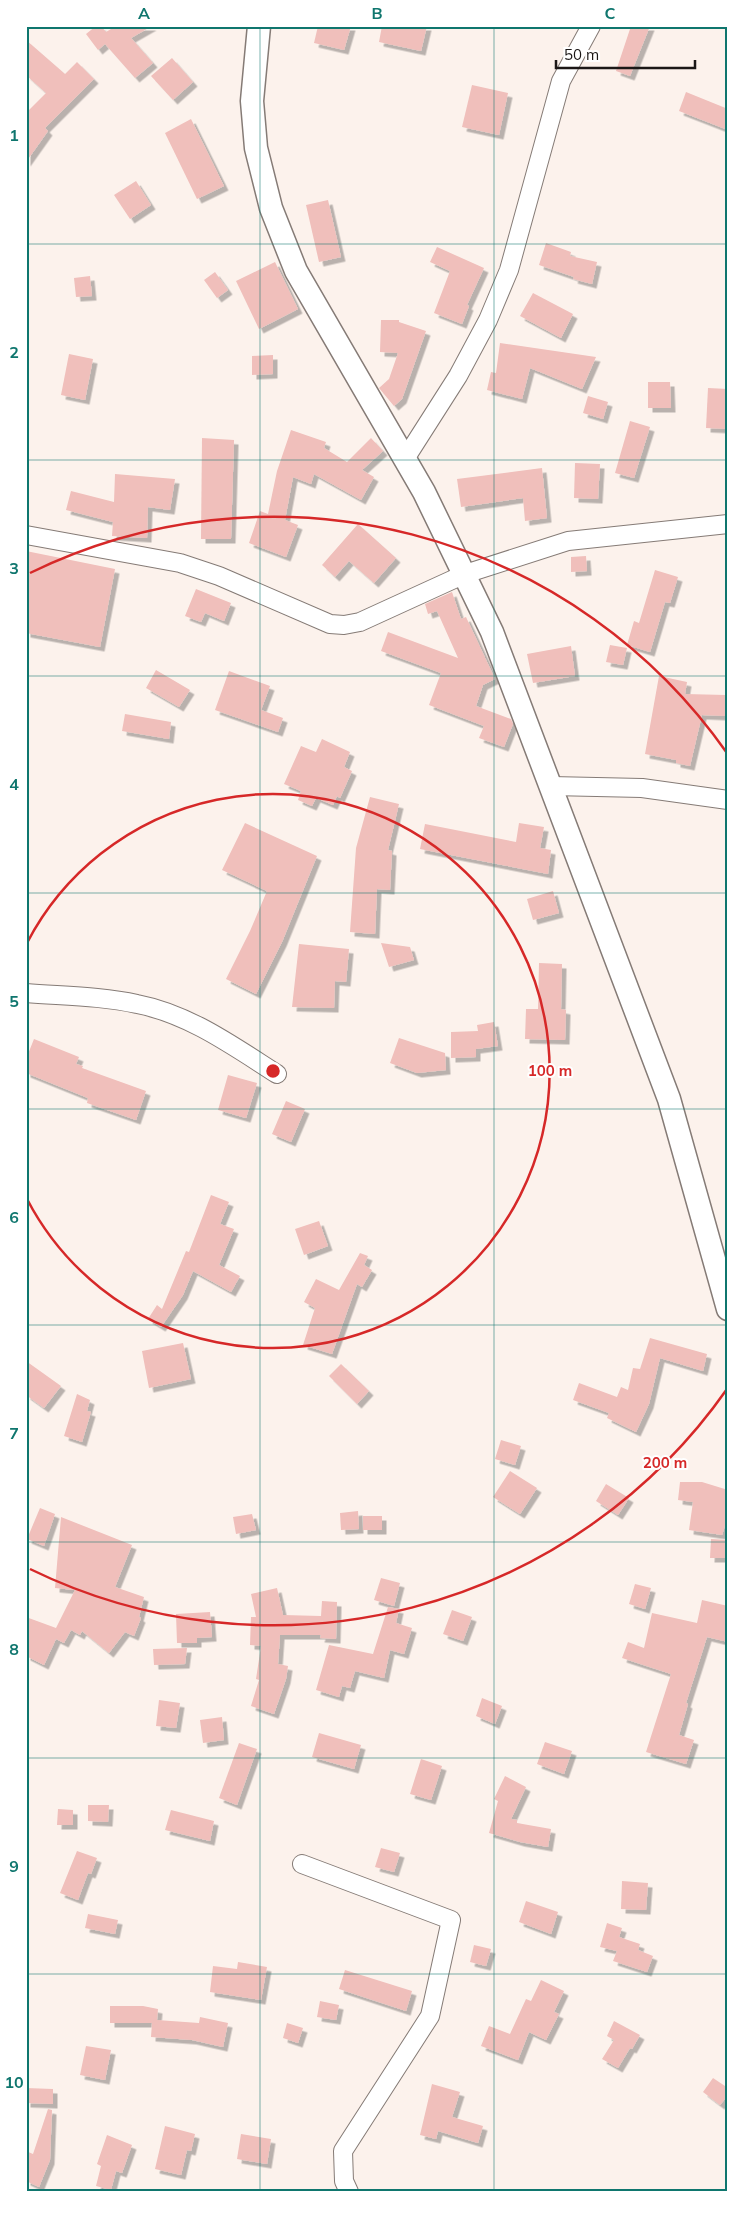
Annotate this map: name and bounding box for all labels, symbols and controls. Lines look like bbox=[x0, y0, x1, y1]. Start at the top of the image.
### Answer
text: A bbox=[138, 3, 150, 23]
text: B bbox=[371, 3, 383, 23]
text: C bbox=[605, 3, 616, 23]
scale bar bbox=[556, 38, 695, 70]
text: 50 m bbox=[564, 45, 599, 64]
text: 1 bbox=[9, 125, 19, 145]
text: 2 bbox=[9, 342, 19, 362]
text: 3 bbox=[9, 558, 19, 578]
text: 4 bbox=[9, 774, 19, 794]
text: 5 bbox=[9, 991, 19, 1011]
text: 100 m bbox=[528, 1061, 572, 1080]
centre of rings bbox=[264, 1062, 282, 1080]
text: 6 bbox=[9, 1207, 19, 1227]
text: 7 bbox=[9, 1423, 19, 1443]
text: 200 m bbox=[643, 1453, 687, 1472]
text: 8 bbox=[9, 1639, 19, 1659]
text: 9 bbox=[9, 1856, 19, 1876]
text: 10 bbox=[4, 2072, 24, 2092]

